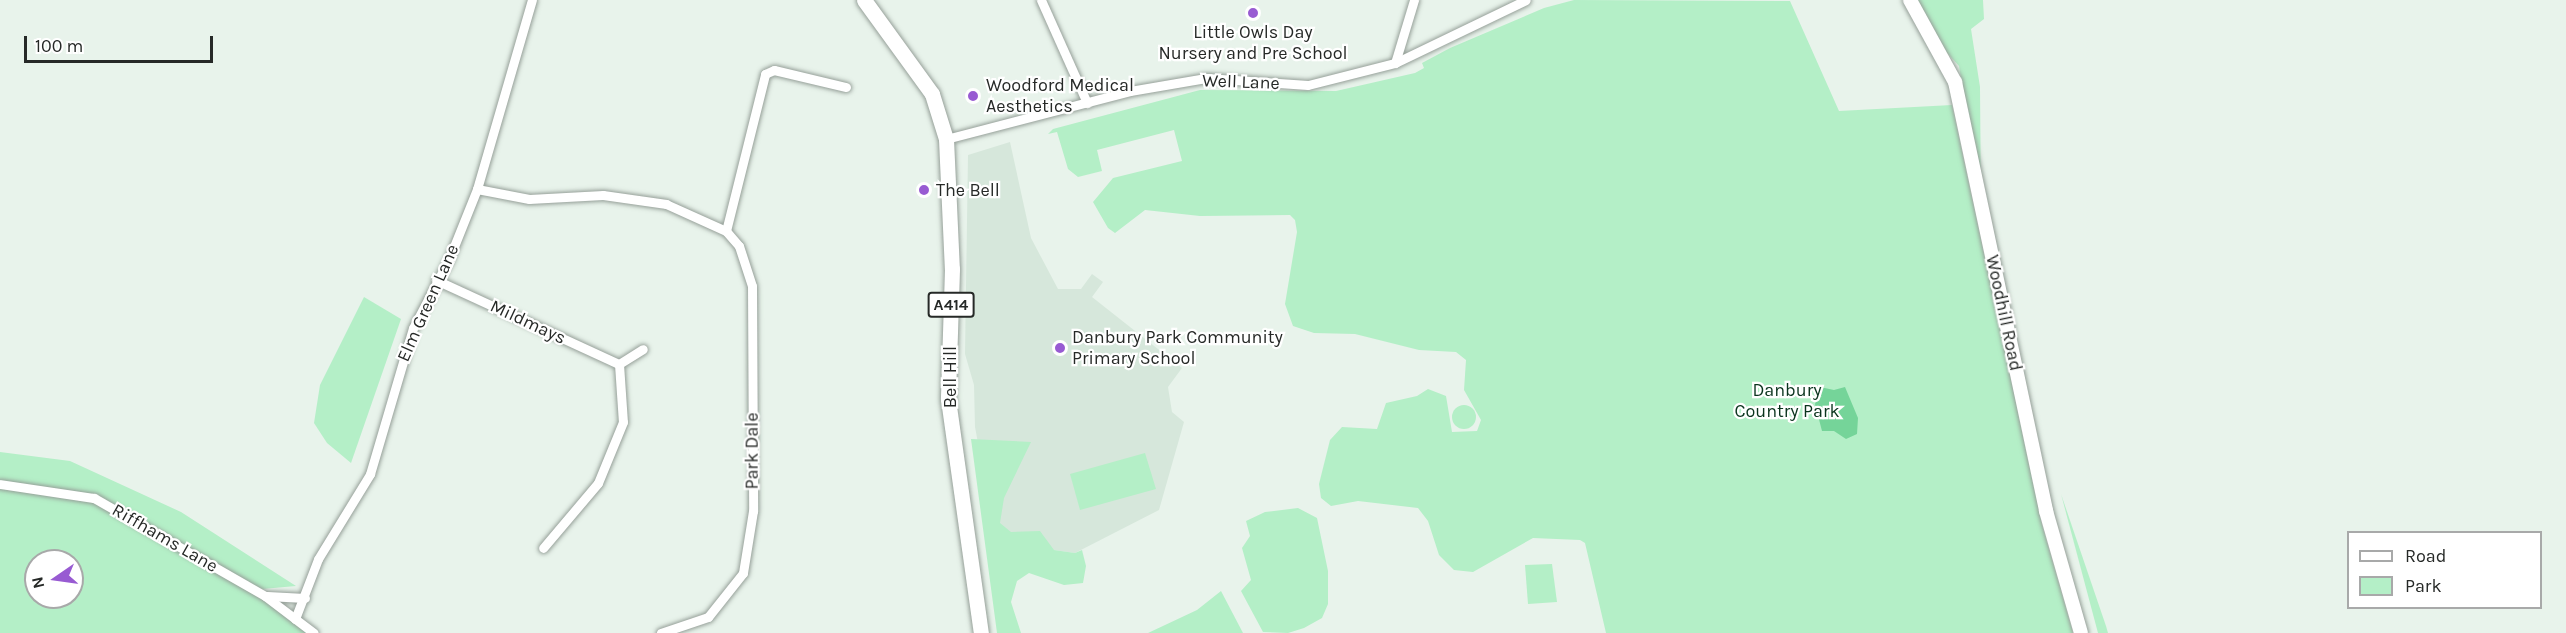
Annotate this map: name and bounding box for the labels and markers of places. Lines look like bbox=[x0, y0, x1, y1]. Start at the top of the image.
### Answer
marker: Little Owls Day Nursery and Pre School bbox=[1246, 6, 1260, 20]
place label: Little Owls Day Nursery and Pre School bbox=[1158, 22, 1348, 64]
place label: Woodford Medical Aesthetics bbox=[986, 75, 1134, 118]
marker: Woodford Medical Aesthetics bbox=[964, 87, 982, 105]
place label: The Bell bbox=[936, 179, 1000, 201]
marker: The Bell bbox=[917, 183, 931, 197]
place label: Danbury Park Community Primary School bbox=[1072, 327, 1283, 370]
marker: Danbury Park Community Primary School bbox=[1053, 341, 1067, 355]

